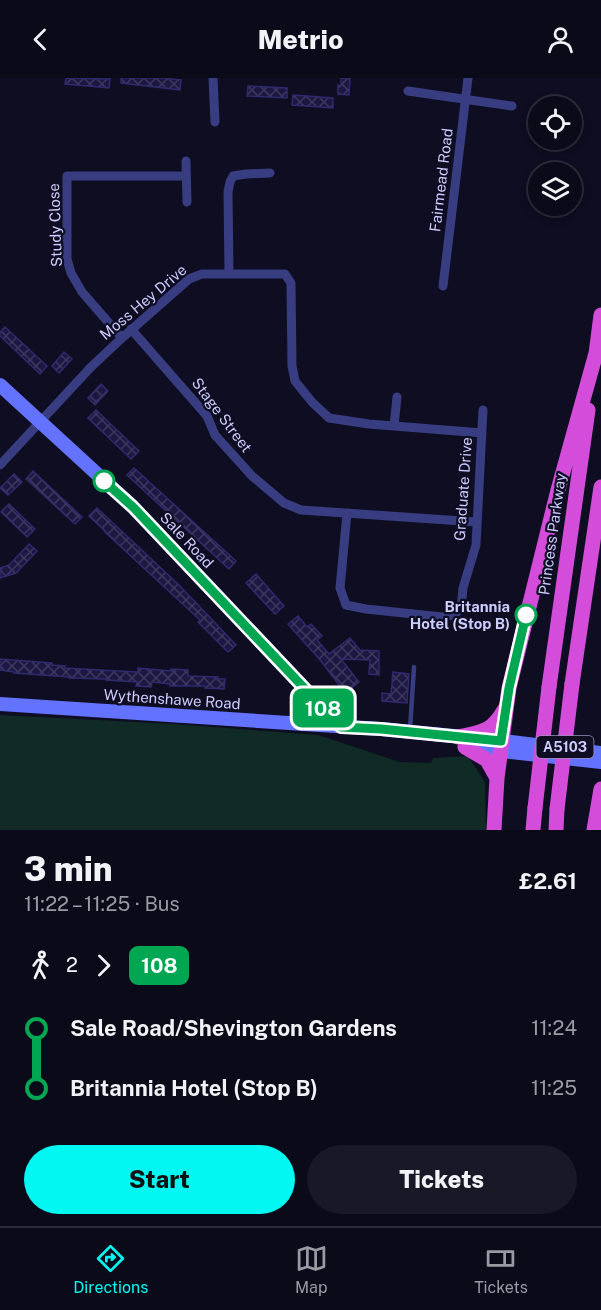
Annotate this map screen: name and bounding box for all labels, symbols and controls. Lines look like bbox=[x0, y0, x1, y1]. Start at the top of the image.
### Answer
icon: back bbox=[24, 23, 57, 56]
text: Metrio bbox=[257, 23, 344, 55]
icon: person bbox=[544, 23, 577, 56]
map controls bbox=[528, 96, 582, 216]
button: locate bbox=[528, 96, 582, 150]
street label: Fairmead Road bbox=[426, 127, 456, 233]
button: layers bbox=[528, 162, 582, 216]
street label: Study Close bbox=[45, 183, 65, 267]
street label: Moss Hey Drive bbox=[96, 261, 190, 343]
street label: Stage Street bbox=[188, 374, 256, 456]
street label: Graduate Drive bbox=[451, 436, 475, 542]
unlabelled marker bbox=[93, 470, 115, 492]
street label: Princess Parkway bbox=[535, 472, 569, 596]
street label: Sale Road bbox=[157, 509, 217, 571]
place label: Britannia Hotel (Stop B) bbox=[410, 598, 510, 632]
marker: Britannia Hotel (Stop B) bbox=[515, 604, 537, 626]
street label: Wythenshawe Road bbox=[103, 686, 241, 712]
line badge: 108 bbox=[288, 688, 358, 728]
text: 108 bbox=[305, 696, 341, 721]
road number: A5103 bbox=[536, 736, 594, 758]
text: 3 min bbox=[24, 850, 113, 888]
text: £2.61 bbox=[519, 868, 577, 894]
text: 11:22 – 11:25 · Bus bbox=[24, 892, 180, 916]
icon: walk bbox=[24, 949, 57, 982]
icon: forward bbox=[87, 949, 120, 982]
text: 2 bbox=[66, 953, 78, 977]
text: 108 bbox=[141, 953, 177, 978]
text: Sale Road/Shevington Gardens bbox=[70, 1015, 397, 1041]
text: 11:24 bbox=[531, 1016, 577, 1040]
text: Britannia Hotel (Stop B) bbox=[70, 1075, 318, 1101]
text: 11:25 bbox=[531, 1076, 577, 1100]
button: Start bbox=[24, 1145, 295, 1214]
button: Tickets bbox=[307, 1145, 577, 1214]
tab: Directions bbox=[73, 1242, 148, 1297]
tab: Map bbox=[295, 1242, 328, 1297]
tab: Tickets bbox=[474, 1242, 528, 1297]

